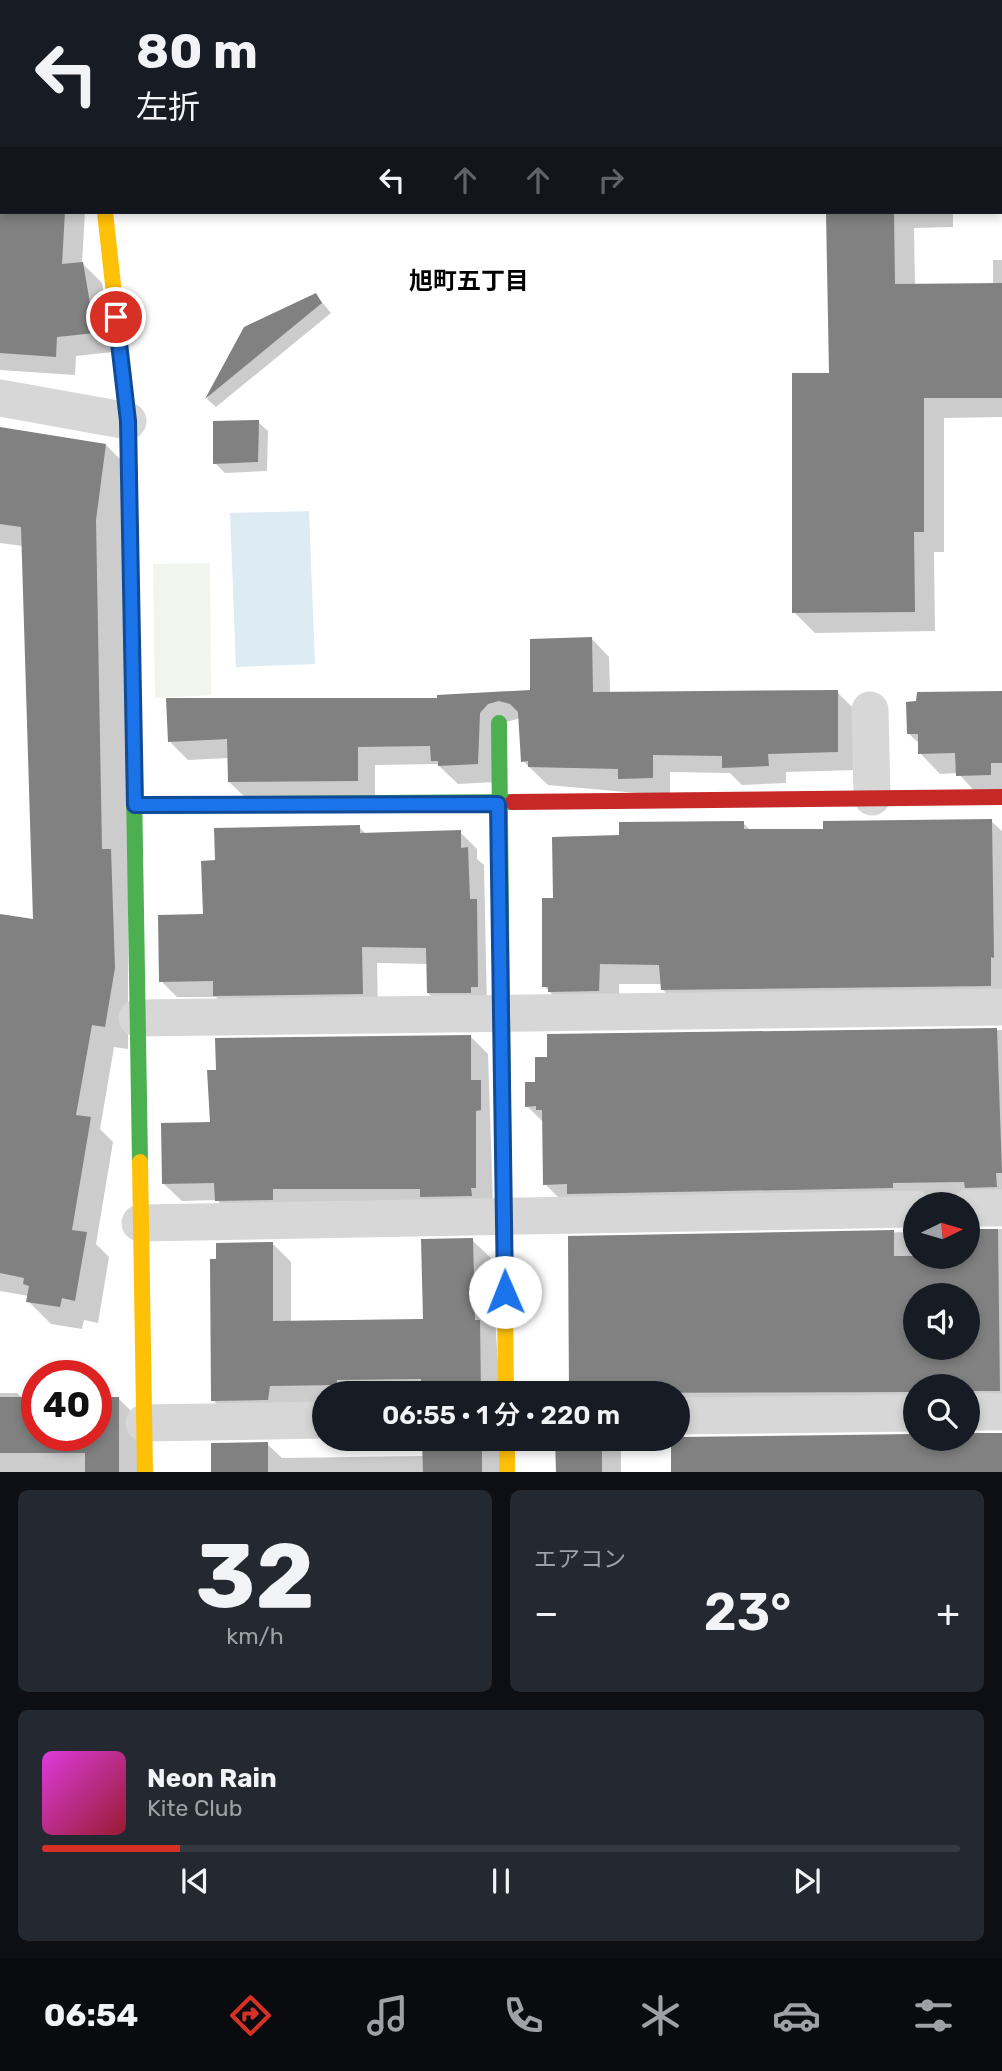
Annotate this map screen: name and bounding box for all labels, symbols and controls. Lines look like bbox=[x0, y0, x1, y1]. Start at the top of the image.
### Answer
text: 80 m bbox=[136, 22, 258, 80]
icon: left bbox=[21, 28, 112, 119]
text: 左折 bbox=[136, 88, 200, 126]
icon: left bbox=[373, 161, 411, 199]
icon: ahead bbox=[446, 161, 484, 199]
icon: ahead bbox=[519, 161, 557, 199]
icon: right bbox=[592, 161, 630, 199]
district label: 旭町五丁目 bbox=[409, 267, 529, 295]
pin bbox=[86, 287, 146, 347]
icon: arrive bbox=[97, 298, 135, 336]
north arrow bbox=[903, 1192, 980, 1269]
map controls bbox=[903, 1192, 980, 1451]
position arrow bbox=[468, 1255, 542, 1329]
button: sound bbox=[903, 1283, 980, 1360]
speed limit sign: 40 bbox=[21, 1360, 112, 1451]
button: search bbox=[903, 1374, 980, 1451]
text: 06:55 · 1 分 · 220 m bbox=[382, 1400, 620, 1431]
text: 32 bbox=[195, 1522, 315, 1630]
text: エアコン bbox=[534, 1545, 626, 1573]
text: 23° bbox=[704, 1581, 791, 1643]
text: − bbox=[534, 1590, 559, 1636]
text: + bbox=[936, 1590, 960, 1636]
text: km/h bbox=[226, 1622, 284, 1650]
text: Neon Rain bbox=[147, 1763, 277, 1794]
text: Kite Club bbox=[147, 1794, 242, 1822]
icon: previous bbox=[176, 1862, 214, 1900]
icon: pause bbox=[482, 1862, 520, 1900]
icon: next bbox=[788, 1862, 826, 1900]
icon: directions bbox=[226, 1991, 275, 2040]
icon: music bbox=[363, 1991, 412, 2040]
icon: phone bbox=[499, 1991, 548, 2040]
icon: climate bbox=[636, 1991, 685, 2040]
icon: car bbox=[772, 1991, 821, 2040]
icon: filters bbox=[909, 1991, 958, 2040]
text: 06:54 bbox=[44, 1996, 138, 2034]

